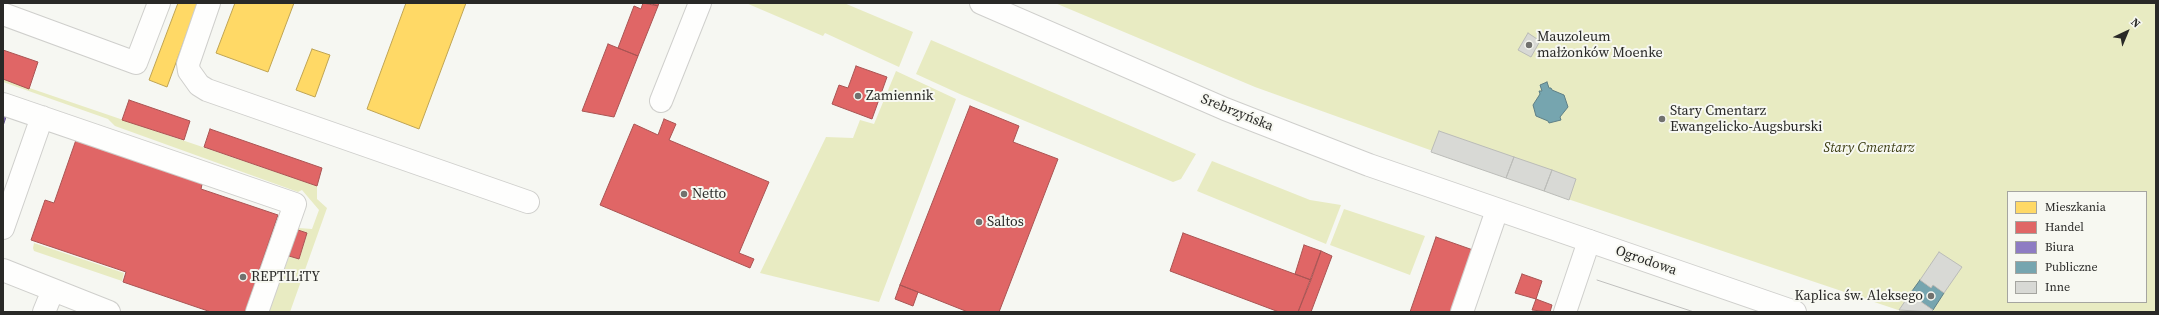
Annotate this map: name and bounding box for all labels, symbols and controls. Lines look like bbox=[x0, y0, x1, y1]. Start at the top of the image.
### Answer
north arrow bbox=[2107, 12, 2147, 52]
text: N bbox=[2128, 15, 2144, 31]
place label: Mauzoleum małżonków Moenke bbox=[1537, 29, 1663, 62]
marker: Mauzoleum małżonków Moenke bbox=[1524, 40, 1534, 50]
place label: Zamiennik bbox=[866, 88, 933, 104]
marker: Zamiennik bbox=[853, 91, 863, 101]
street label: Srebrzyńska bbox=[1198, 91, 1276, 135]
place label: Stary Cmentarz Ewangelicko-Augsburski bbox=[1670, 103, 1822, 136]
marker: Stary Cmentarz Ewangelicko-Augsburski bbox=[1657, 114, 1667, 124]
park label: Stary Cmentarz bbox=[1823, 140, 1915, 156]
place label: Netto bbox=[692, 186, 726, 202]
marker: Netto bbox=[679, 189, 689, 199]
legend bbox=[2007, 191, 2147, 303]
text: Mieszkania bbox=[2045, 199, 2106, 215]
place label: Saltos bbox=[987, 214, 1024, 230]
marker: Saltos bbox=[974, 217, 984, 227]
text: Handel bbox=[2045, 219, 2084, 235]
text: Biura bbox=[2045, 239, 2074, 255]
street label: Ogrodowa bbox=[1613, 243, 1679, 279]
text: Publiczne bbox=[2045, 259, 2098, 275]
place label: REPTILiTY bbox=[251, 269, 320, 285]
marker: REPTILiTY bbox=[238, 272, 248, 282]
text: Inne bbox=[2045, 279, 2070, 295]
place label: Kaplica św. Aleksego bbox=[1794, 288, 1923, 304]
marker: Kaplica św. Aleksego bbox=[1926, 291, 1936, 301]

